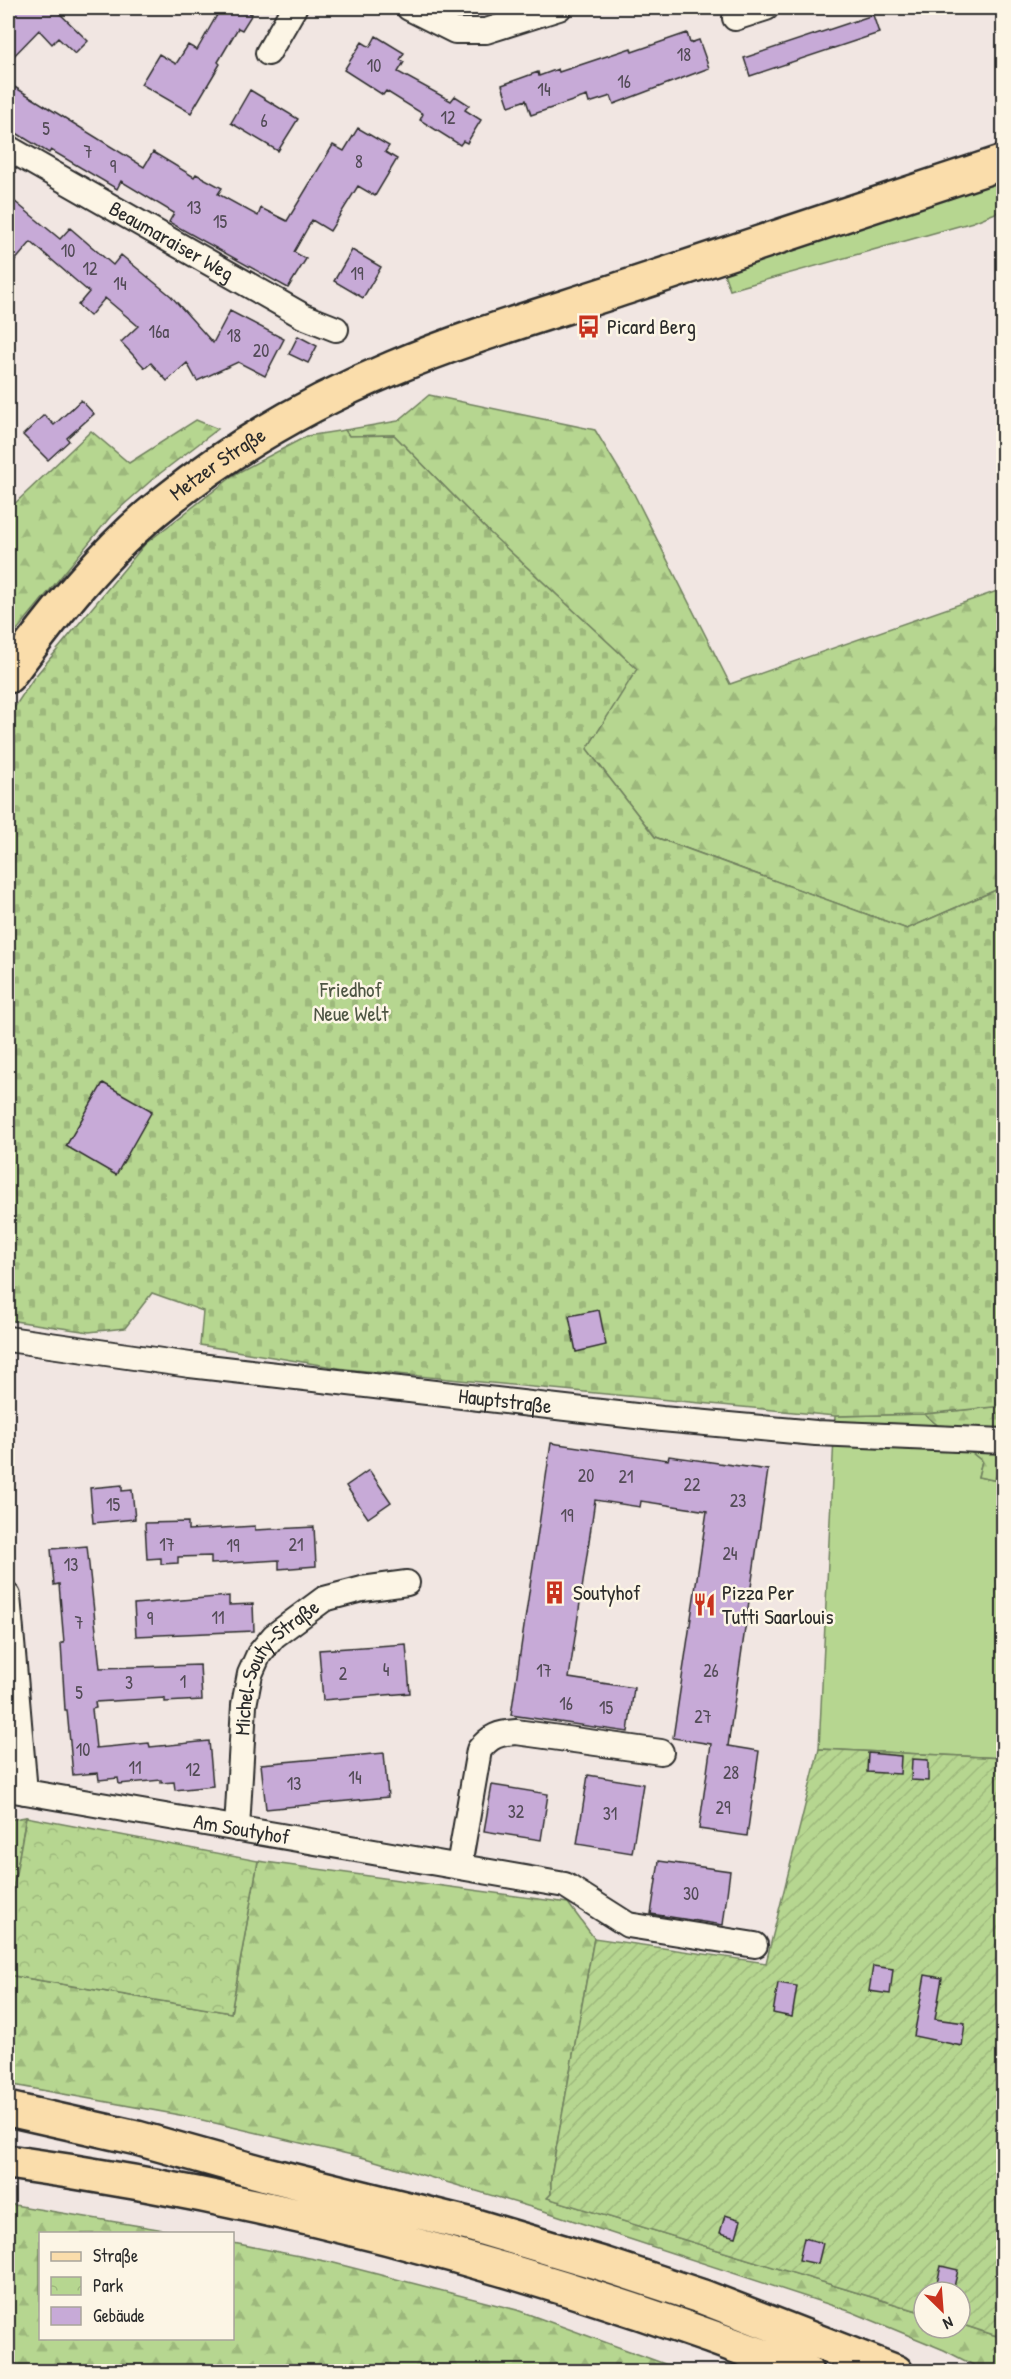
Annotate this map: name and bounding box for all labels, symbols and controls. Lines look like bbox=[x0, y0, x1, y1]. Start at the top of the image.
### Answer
house number: 18 bbox=[677, 42, 691, 67]
house number: 10 bbox=[367, 53, 381, 78]
house number: 16 bbox=[617, 69, 631, 94]
house number: 14 bbox=[537, 77, 551, 102]
house number: 12 bbox=[441, 105, 456, 130]
house number: 6 bbox=[260, 108, 268, 133]
house number: 5 bbox=[42, 116, 50, 141]
house number: 7 bbox=[84, 139, 93, 164]
house number: 8 bbox=[355, 149, 363, 174]
house number: 9 bbox=[110, 154, 117, 179]
street label: Beaumaraiser Weg bbox=[104, 194, 239, 288]
house number: 13 bbox=[187, 195, 201, 220]
house number: 15 bbox=[213, 209, 227, 234]
house number: 10 bbox=[61, 238, 75, 263]
house number: 12 bbox=[83, 256, 98, 281]
house number: 19 bbox=[350, 261, 364, 286]
house number: 14 bbox=[113, 271, 127, 296]
place label: Picard Berg bbox=[607, 312, 696, 341]
bus stop icon: Picard Berg bbox=[576, 314, 602, 340]
house number: 16a bbox=[149, 319, 169, 344]
house number: 18 bbox=[227, 323, 241, 348]
house number: 20 bbox=[253, 338, 269, 363]
street label: Metzer Straße bbox=[163, 420, 271, 507]
park label: Friedhof Neue Welt bbox=[313, 975, 389, 1028]
street label: Hauptstraße bbox=[457, 1381, 553, 1420]
house number: 20 bbox=[578, 1463, 594, 1488]
house number: 21 bbox=[619, 1464, 633, 1489]
house number: 22 bbox=[684, 1472, 701, 1497]
house number: 23 bbox=[730, 1488, 746, 1513]
house number: 15 bbox=[106, 1492, 120, 1517]
house number: 19 bbox=[560, 1503, 574, 1528]
house number: 17 bbox=[159, 1532, 175, 1557]
house number: 21 bbox=[289, 1532, 303, 1557]
house number: 19 bbox=[226, 1533, 240, 1558]
house number: 24 bbox=[722, 1541, 738, 1566]
house number: 13 bbox=[64, 1552, 78, 1577]
place label: Soutyhof bbox=[573, 1578, 641, 1607]
place label: Pizza Per Tutti Saarlouis bbox=[722, 1578, 834, 1631]
building icon: Soutyhof bbox=[542, 1580, 568, 1606]
street label: Michel-Souty-Straße bbox=[227, 1592, 325, 1736]
restaurant icon: Pizza Per Tutti Saarlouis bbox=[691, 1592, 717, 1618]
house number: 11 bbox=[211, 1605, 225, 1630]
house number: 9 bbox=[147, 1606, 154, 1631]
house number: 7 bbox=[75, 1610, 84, 1635]
house number: 4 bbox=[383, 1657, 390, 1682]
house number: 17 bbox=[536, 1658, 552, 1683]
house number: 26 bbox=[703, 1658, 719, 1683]
house number: 2 bbox=[339, 1661, 348, 1686]
house number: 1 bbox=[180, 1669, 186, 1694]
house number: 3 bbox=[125, 1670, 133, 1695]
house number: 5 bbox=[75, 1680, 83, 1705]
house number: 16 bbox=[559, 1691, 573, 1716]
house number: 15 bbox=[599, 1695, 613, 1720]
house number: 27 bbox=[694, 1704, 712, 1729]
house number: 10 bbox=[76, 1737, 90, 1762]
house number: 11 bbox=[128, 1755, 142, 1780]
house number: 12 bbox=[186, 1757, 201, 1782]
house number: 28 bbox=[723, 1760, 739, 1785]
house number: 14 bbox=[348, 1765, 362, 1790]
house number: 13 bbox=[287, 1771, 301, 1796]
house number: 29 bbox=[715, 1795, 731, 1820]
house number: 32 bbox=[508, 1799, 525, 1824]
house number: 31 bbox=[603, 1801, 617, 1826]
street label: Am Soutyhof bbox=[191, 1806, 292, 1851]
house number: 30 bbox=[683, 1881, 699, 1906]
legend bbox=[39, 2232, 234, 2340]
text: Straße bbox=[93, 2243, 138, 2268]
text: Park bbox=[93, 2273, 124, 2298]
north arrow bbox=[912, 2280, 972, 2340]
text: Gebäude bbox=[93, 2303, 145, 2328]
text: N bbox=[939, 2312, 957, 2336]

